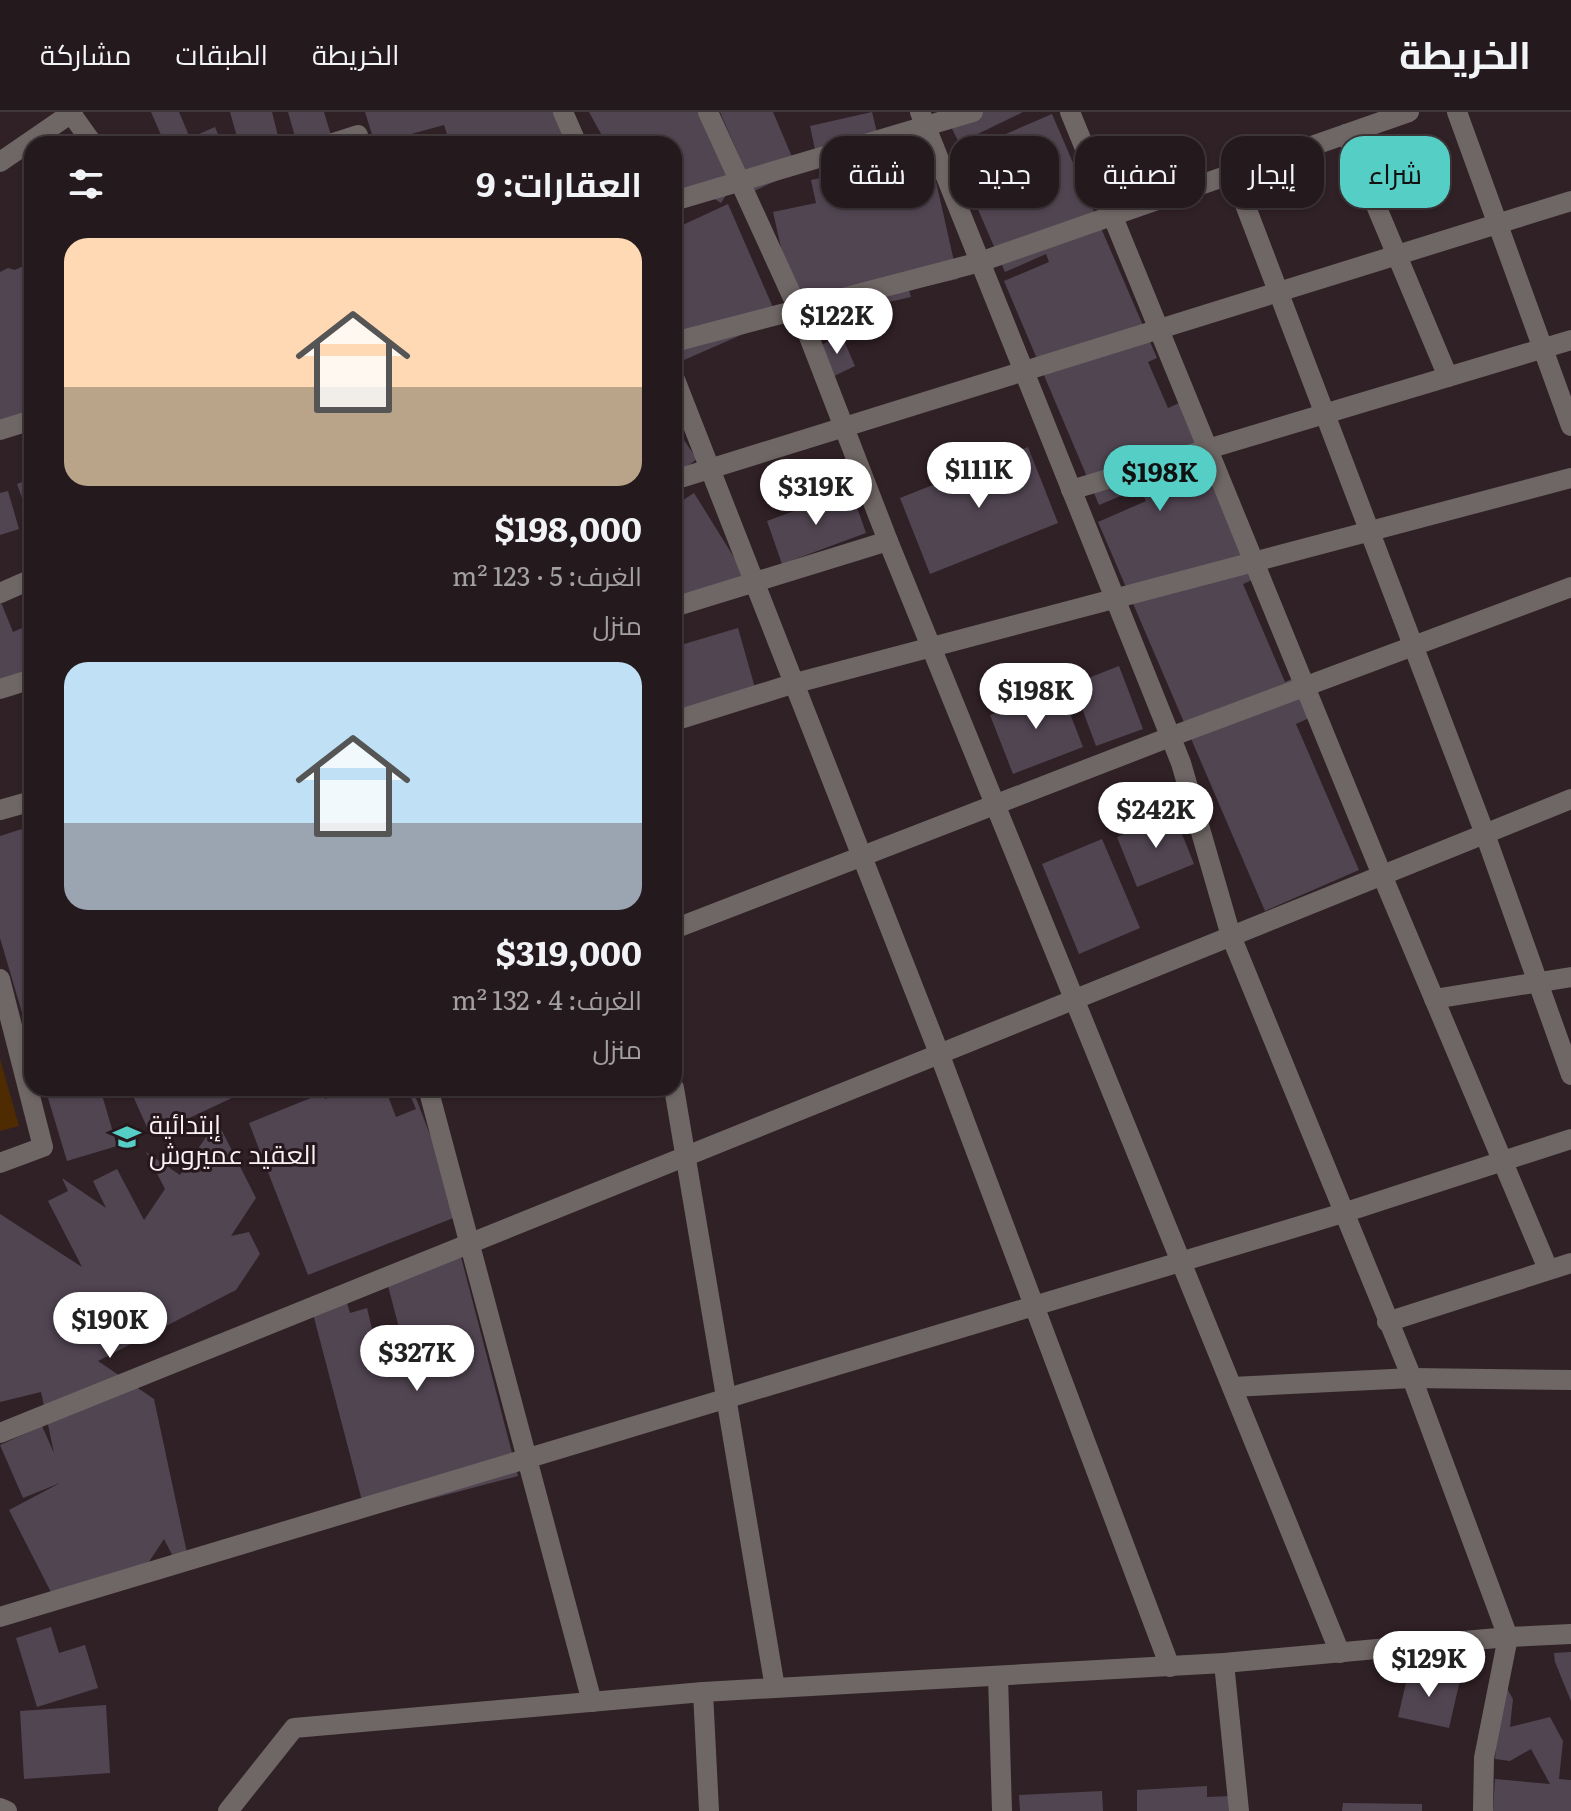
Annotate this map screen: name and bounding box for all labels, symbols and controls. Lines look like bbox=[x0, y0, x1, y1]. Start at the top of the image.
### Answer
text: الخريطة bbox=[1399, 24, 1531, 81]
text: مشاركة bbox=[40, 32, 131, 74]
text: الطبقات bbox=[175, 32, 268, 74]
text: الخريطة bbox=[312, 32, 399, 74]
chip: شقة bbox=[821, 136, 934, 208]
chip: جديد bbox=[950, 136, 1059, 208]
chip: تصفية bbox=[1075, 136, 1205, 208]
chip: إيجار bbox=[1221, 136, 1324, 208]
chip: شراء bbox=[1340, 136, 1450, 208]
text: العقارات: 9 bbox=[476, 157, 642, 207]
icon: filters bbox=[64, 162, 108, 206]
pin: $122K bbox=[781, 288, 893, 356]
icon: home bbox=[281, 290, 425, 434]
text: $122K bbox=[800, 294, 874, 333]
pin: $111K bbox=[923, 442, 1035, 510]
pin: $198K bbox=[1104, 445, 1216, 513]
text: $111K bbox=[945, 448, 1013, 487]
text: $198K bbox=[1122, 451, 1198, 490]
pin: $319K bbox=[760, 459, 872, 527]
text: $319K bbox=[778, 465, 854, 504]
text: $198,000 bbox=[494, 502, 642, 552]
text: الغرف: 5 · 123 m² bbox=[452, 555, 642, 594]
text: منزل bbox=[593, 604, 642, 643]
pin: $198K bbox=[980, 663, 1092, 731]
text: $198K bbox=[998, 669, 1074, 708]
icon: home bbox=[281, 714, 425, 858]
pin: $242K bbox=[1100, 782, 1212, 850]
text: $242K bbox=[1116, 788, 1196, 827]
text: $319,000 bbox=[496, 926, 642, 976]
text: الغرف: 4 · 132 m² bbox=[452, 979, 642, 1018]
text: منزل bbox=[593, 1028, 642, 1067]
place label: إبتدائية العقيد عميروش bbox=[149, 1103, 317, 1172]
school or university icon: إبتدائية العقيد عميروش bbox=[112, 1122, 142, 1152]
pin: $190K bbox=[54, 1292, 166, 1360]
text: $190K bbox=[71, 1298, 149, 1337]
pin: $327K bbox=[361, 1325, 473, 1393]
text: $327K bbox=[378, 1331, 456, 1370]
pin: $129K bbox=[1373, 1631, 1485, 1699]
text: $129K bbox=[1391, 1637, 1467, 1676]

